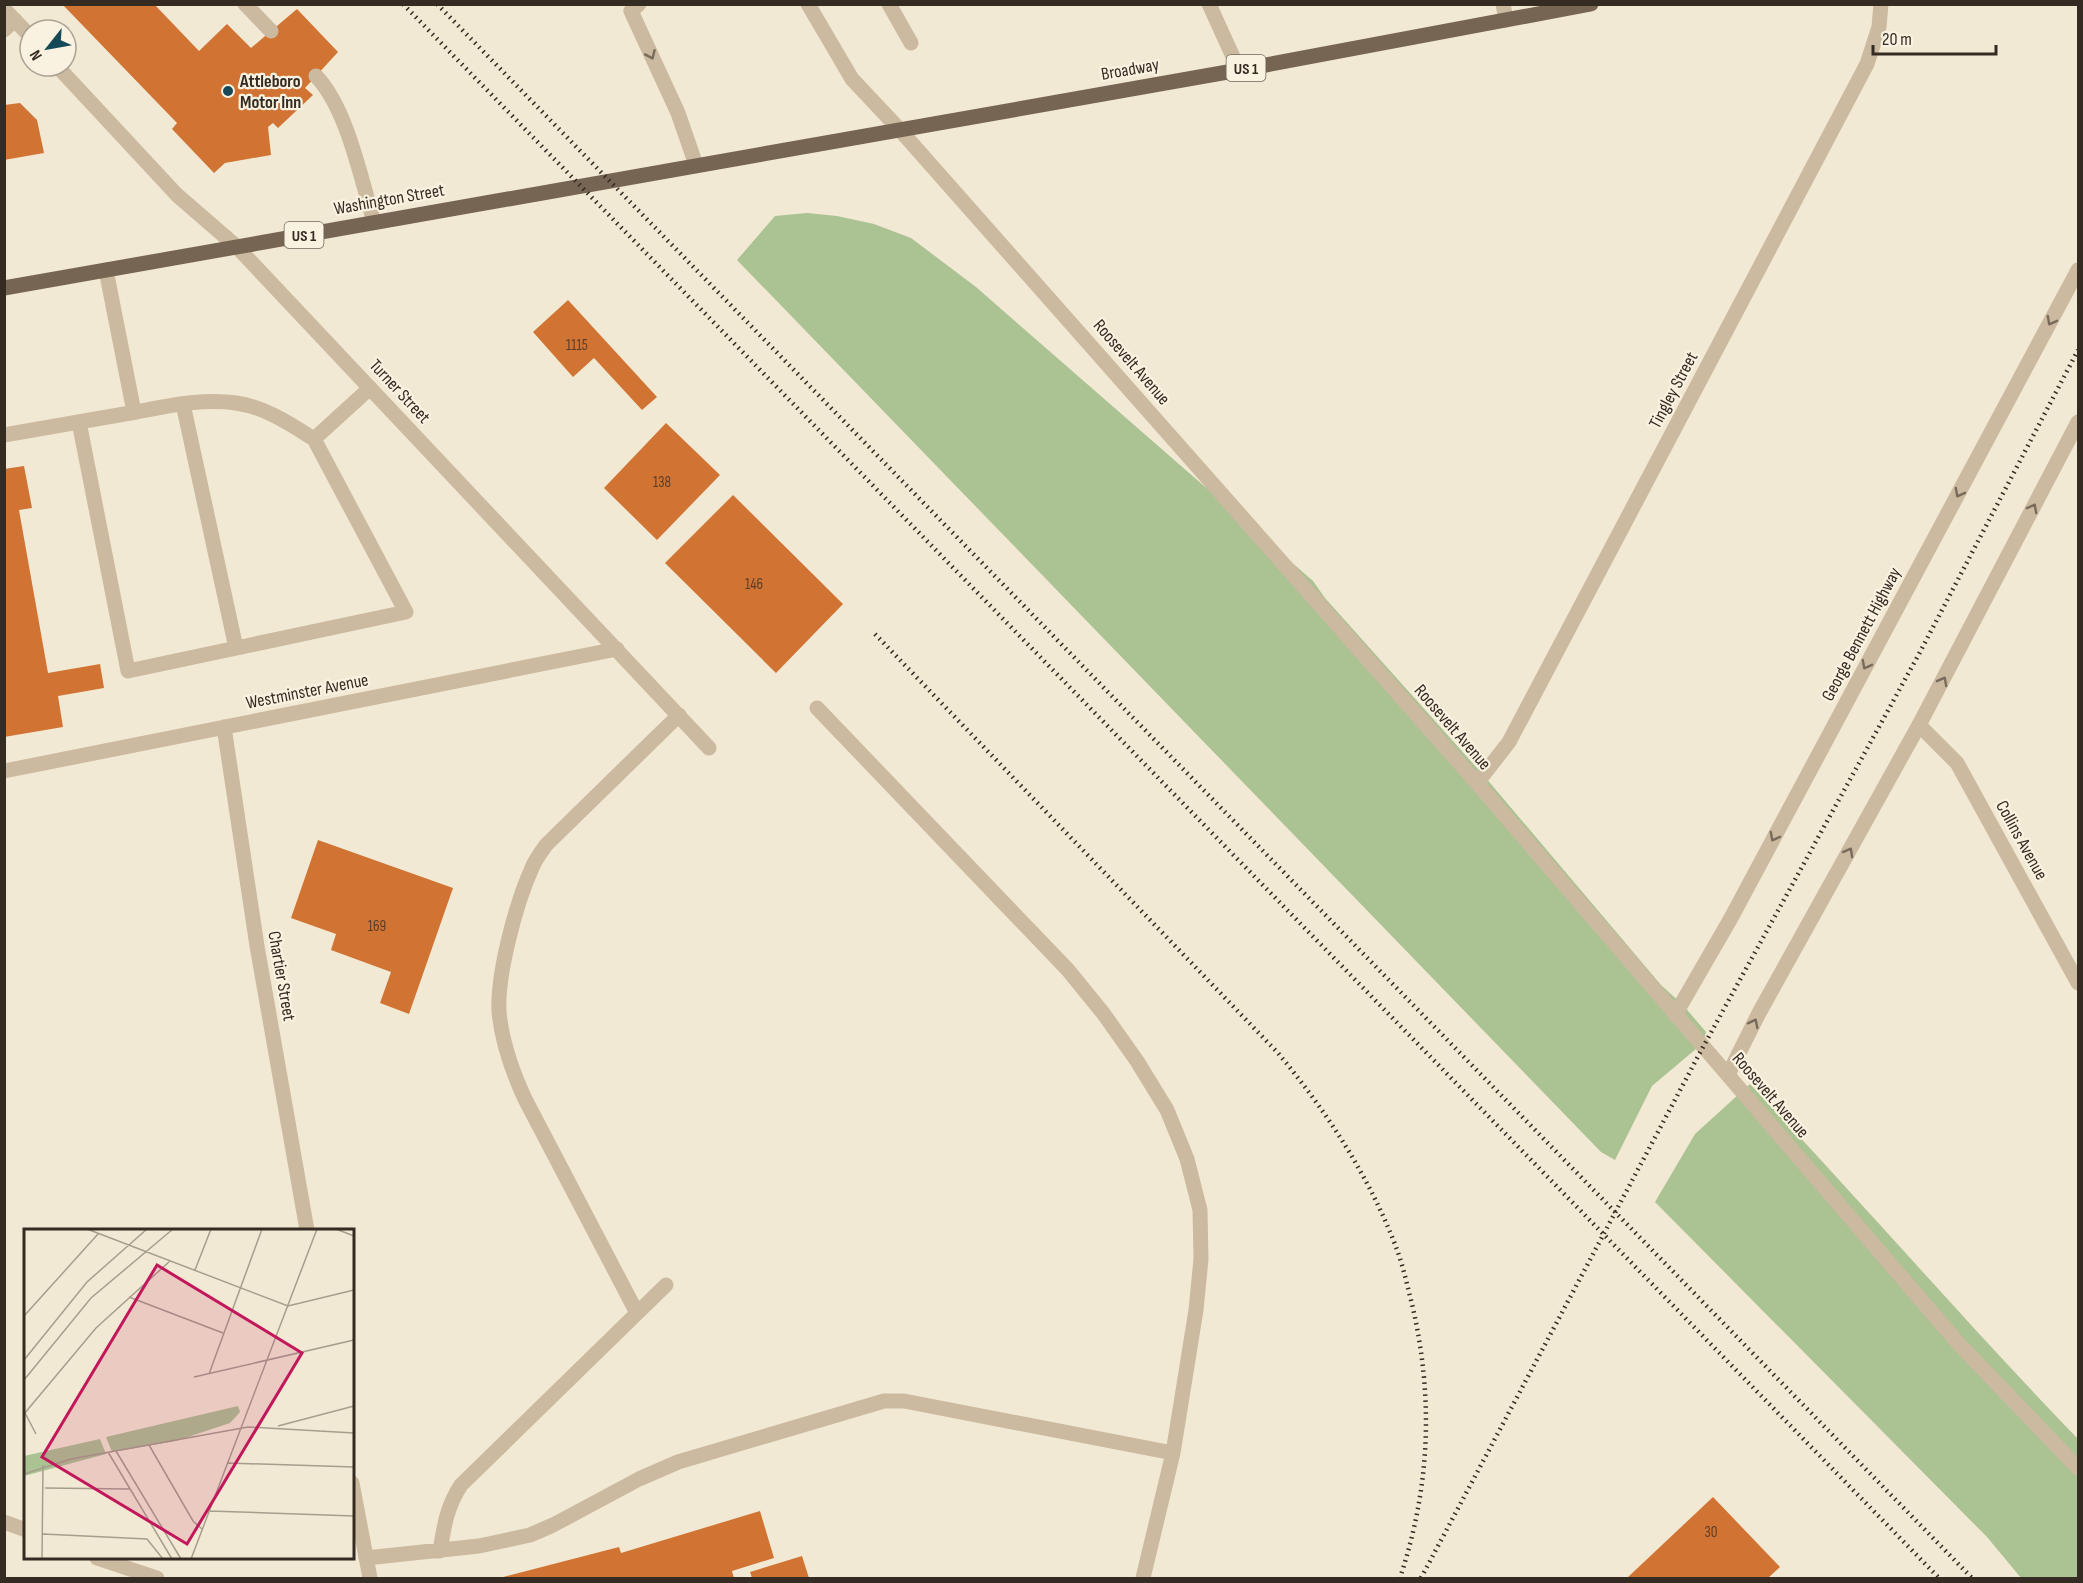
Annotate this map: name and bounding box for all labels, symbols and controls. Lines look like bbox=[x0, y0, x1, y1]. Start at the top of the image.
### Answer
north arrow bbox=[18, 18, 78, 78]
scale bar bbox=[1873, 18, 1996, 56]
text: 20 m bbox=[1882, 29, 1912, 50]
text: N bbox=[26, 46, 47, 64]
one-way arrow bbox=[644, 48, 656, 59]
street label: Broadway bbox=[1100, 54, 1161, 85]
road number: US 1 bbox=[1226, 55, 1266, 81]
place label: Attleboro Motor Inn bbox=[239, 71, 301, 113]
marker: Attleboro Motor Inn bbox=[221, 84, 235, 98]
street label: Washington Street bbox=[332, 179, 446, 220]
road number: US 1 bbox=[284, 222, 324, 248]
street label: Roosevelt Avenue bbox=[1089, 315, 1174, 409]
one-way arrow bbox=[2047, 315, 2058, 326]
house number: 1115 bbox=[566, 336, 588, 355]
street label: Tingley Street bbox=[1645, 348, 1703, 432]
street label: Turner Street bbox=[365, 355, 435, 428]
house number: 138 bbox=[653, 473, 671, 492]
one-way arrow bbox=[1955, 487, 1966, 497]
one-way arrow bbox=[2026, 504, 2037, 515]
street label: George Bennett Highway bbox=[1817, 564, 1906, 705]
house number: 146 bbox=[745, 575, 763, 594]
one-way arrow bbox=[1862, 659, 1873, 669]
street label: Westminster Avenue bbox=[244, 669, 370, 714]
one-way arrow bbox=[1935, 676, 1947, 687]
street label: Roosevelt Avenue bbox=[1410, 680, 1495, 774]
street label: Collins Avenue bbox=[1991, 797, 2052, 884]
one-way arrow bbox=[1770, 831, 1781, 841]
one-way arrow bbox=[1842, 848, 1853, 858]
house number: 169 bbox=[368, 917, 386, 936]
street label: Chartier Street bbox=[263, 930, 300, 1023]
one-way arrow bbox=[1747, 1018, 1759, 1029]
street label: Roosevelt Avenue bbox=[1728, 1048, 1813, 1142]
inset map bbox=[24, 1229, 354, 1559]
house number: 30 bbox=[1705, 1523, 1717, 1542]

